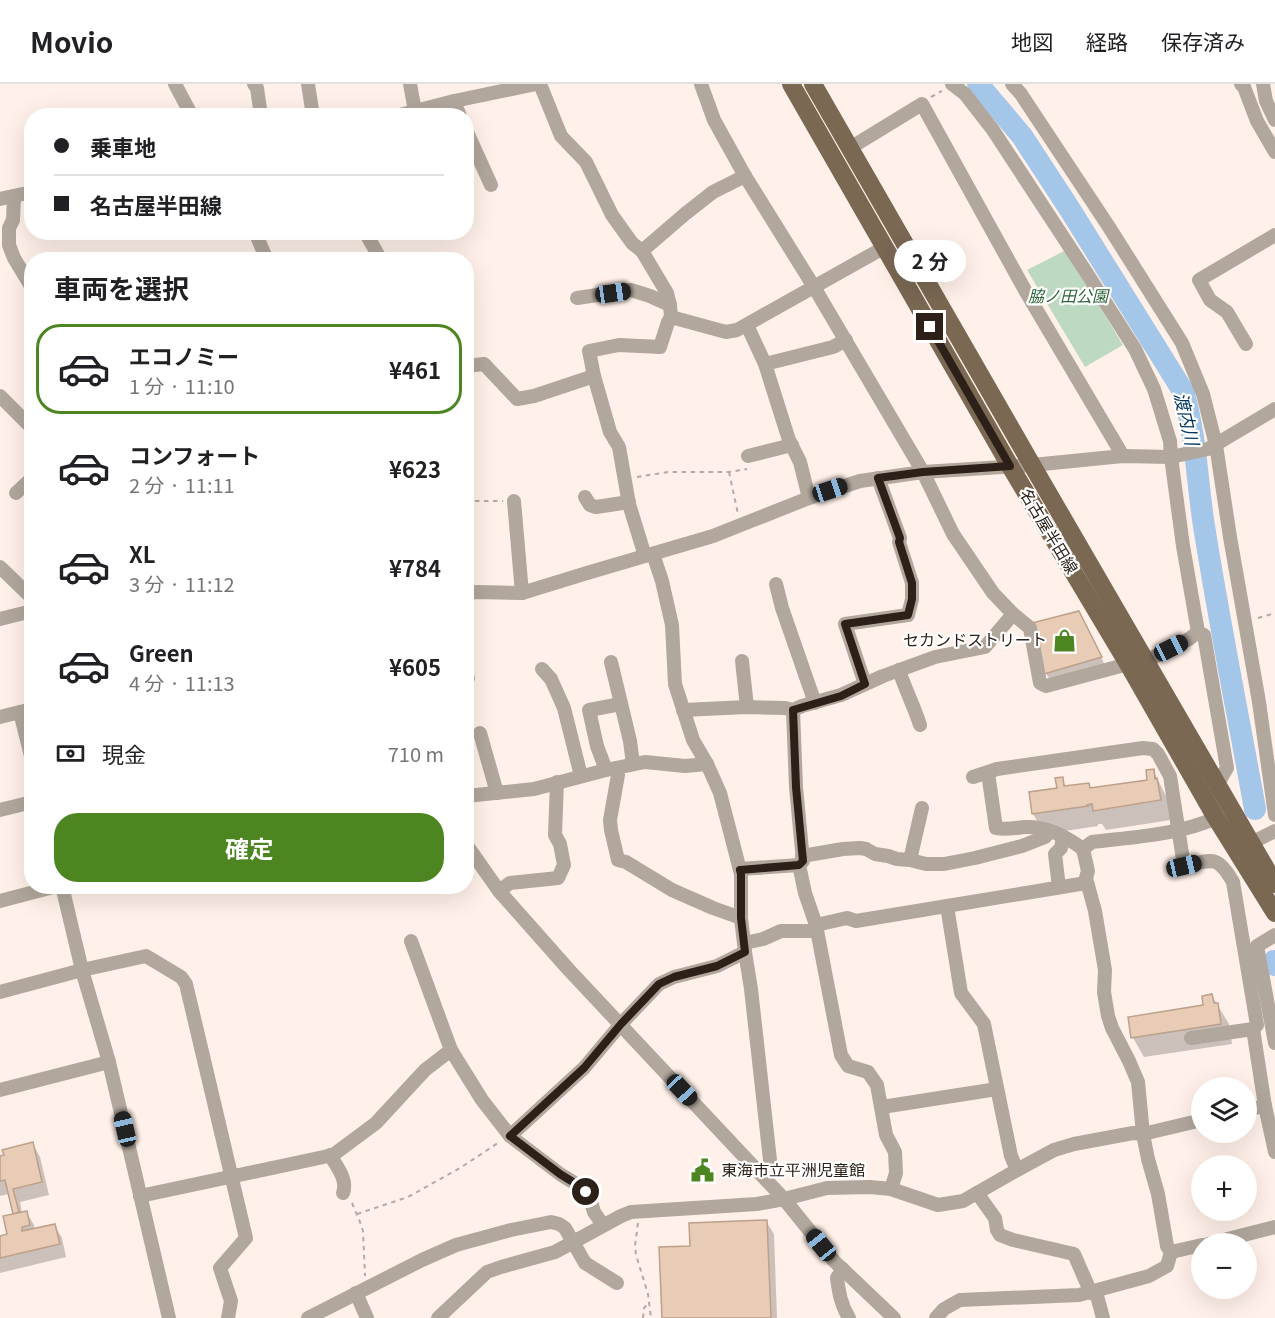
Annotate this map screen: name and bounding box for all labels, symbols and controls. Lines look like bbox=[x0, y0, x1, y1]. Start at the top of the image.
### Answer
text: Movio bbox=[30, 21, 113, 61]
text: 地図 bbox=[1011, 26, 1053, 56]
text: 経路 bbox=[1086, 26, 1128, 56]
text: 保存済み bbox=[1161, 26, 1245, 56]
text: 乗車地 bbox=[90, 130, 156, 162]
text: 名古屋半田線 bbox=[90, 188, 222, 220]
callout: 2 分 bbox=[894, 240, 966, 282]
text: 2 分 bbox=[912, 246, 948, 275]
text: 車両を選択 bbox=[54, 268, 189, 307]
car bbox=[594, 282, 632, 304]
park label: 脇ノ田公園 bbox=[1028, 283, 1110, 307]
route end bbox=[916, 313, 943, 340]
text: エコノミー bbox=[129, 339, 239, 371]
icon: car bbox=[57, 342, 111, 396]
text: ¥461 bbox=[389, 353, 441, 385]
text: 1 分 · 11:10 bbox=[129, 371, 235, 400]
water label: 渡内川 bbox=[1169, 389, 1207, 450]
text: コンフォート bbox=[129, 438, 260, 470]
icon: car bbox=[57, 441, 111, 495]
text: ¥623 bbox=[389, 452, 441, 484]
text: 2 分 · 11:11 bbox=[129, 470, 235, 499]
car bbox=[810, 476, 850, 504]
street label: 名古屋半田線 bbox=[1015, 483, 1085, 578]
text: XL bbox=[129, 537, 156, 569]
icon: car bbox=[57, 540, 111, 594]
text: ¥784 bbox=[389, 551, 441, 583]
text: 3 分 · 11:12 bbox=[129, 569, 235, 598]
place label: セカンドストリート bbox=[903, 627, 1047, 651]
shop icon: セカンドストリート bbox=[1052, 627, 1078, 653]
car bbox=[1151, 632, 1191, 664]
text: Green bbox=[129, 636, 194, 668]
icon: car bbox=[57, 639, 111, 693]
text: ¥605 bbox=[389, 650, 441, 682]
text: 4 分 · 11:13 bbox=[129, 668, 235, 697]
icon: cash bbox=[54, 737, 87, 770]
text: 現金 bbox=[102, 737, 146, 769]
text: 710 m bbox=[388, 739, 444, 768]
button: 確定 bbox=[54, 813, 444, 882]
car bbox=[1164, 853, 1204, 879]
car bbox=[663, 1071, 701, 1109]
map controls bbox=[1191, 1077, 1257, 1299]
button: layers bbox=[1191, 1077, 1257, 1143]
car bbox=[112, 1109, 138, 1149]
button: + bbox=[1191, 1155, 1257, 1221]
public building icon: 東海市立平洲児童館 bbox=[690, 1157, 716, 1183]
place label: 東海市立平洲児童館 bbox=[721, 1157, 865, 1181]
route start bbox=[572, 1178, 599, 1205]
car bbox=[803, 1225, 839, 1265]
button: − bbox=[1191, 1233, 1257, 1299]

